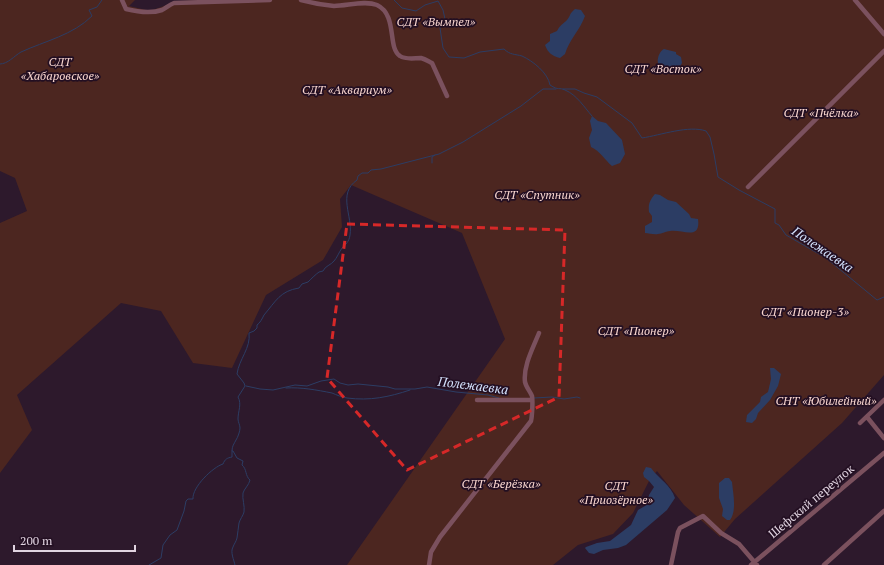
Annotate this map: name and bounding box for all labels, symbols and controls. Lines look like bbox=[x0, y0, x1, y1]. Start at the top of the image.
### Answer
park label: СДТ «Вымпел» bbox=[397, 14, 476, 29]
park label: СДТ «Хабаровское» bbox=[21, 54, 100, 83]
park label: СДТ «Восток» bbox=[624, 61, 702, 76]
park label: СДТ «Аквариум» bbox=[302, 82, 392, 97]
park label: СДТ «Пчёлка» bbox=[783, 105, 859, 120]
park label: СДТ «Спутник» bbox=[494, 187, 580, 202]
water label: Полежаевка bbox=[788, 221, 857, 276]
park label: СДТ «Пионер-3» bbox=[761, 304, 849, 319]
park label: СДТ «Пионер» bbox=[598, 323, 675, 338]
water label: Полежаевка bbox=[436, 372, 509, 398]
park label: СНТ «Юбилейный» bbox=[775, 393, 877, 408]
street label: Шефский переулок bbox=[765, 461, 857, 541]
park label: СДТ «Берёзка» bbox=[462, 476, 541, 491]
park label: СДТ «Приозёрное» bbox=[579, 478, 654, 507]
scale bar bbox=[14, 527, 135, 553]
text: 200 m bbox=[20, 533, 53, 548]

